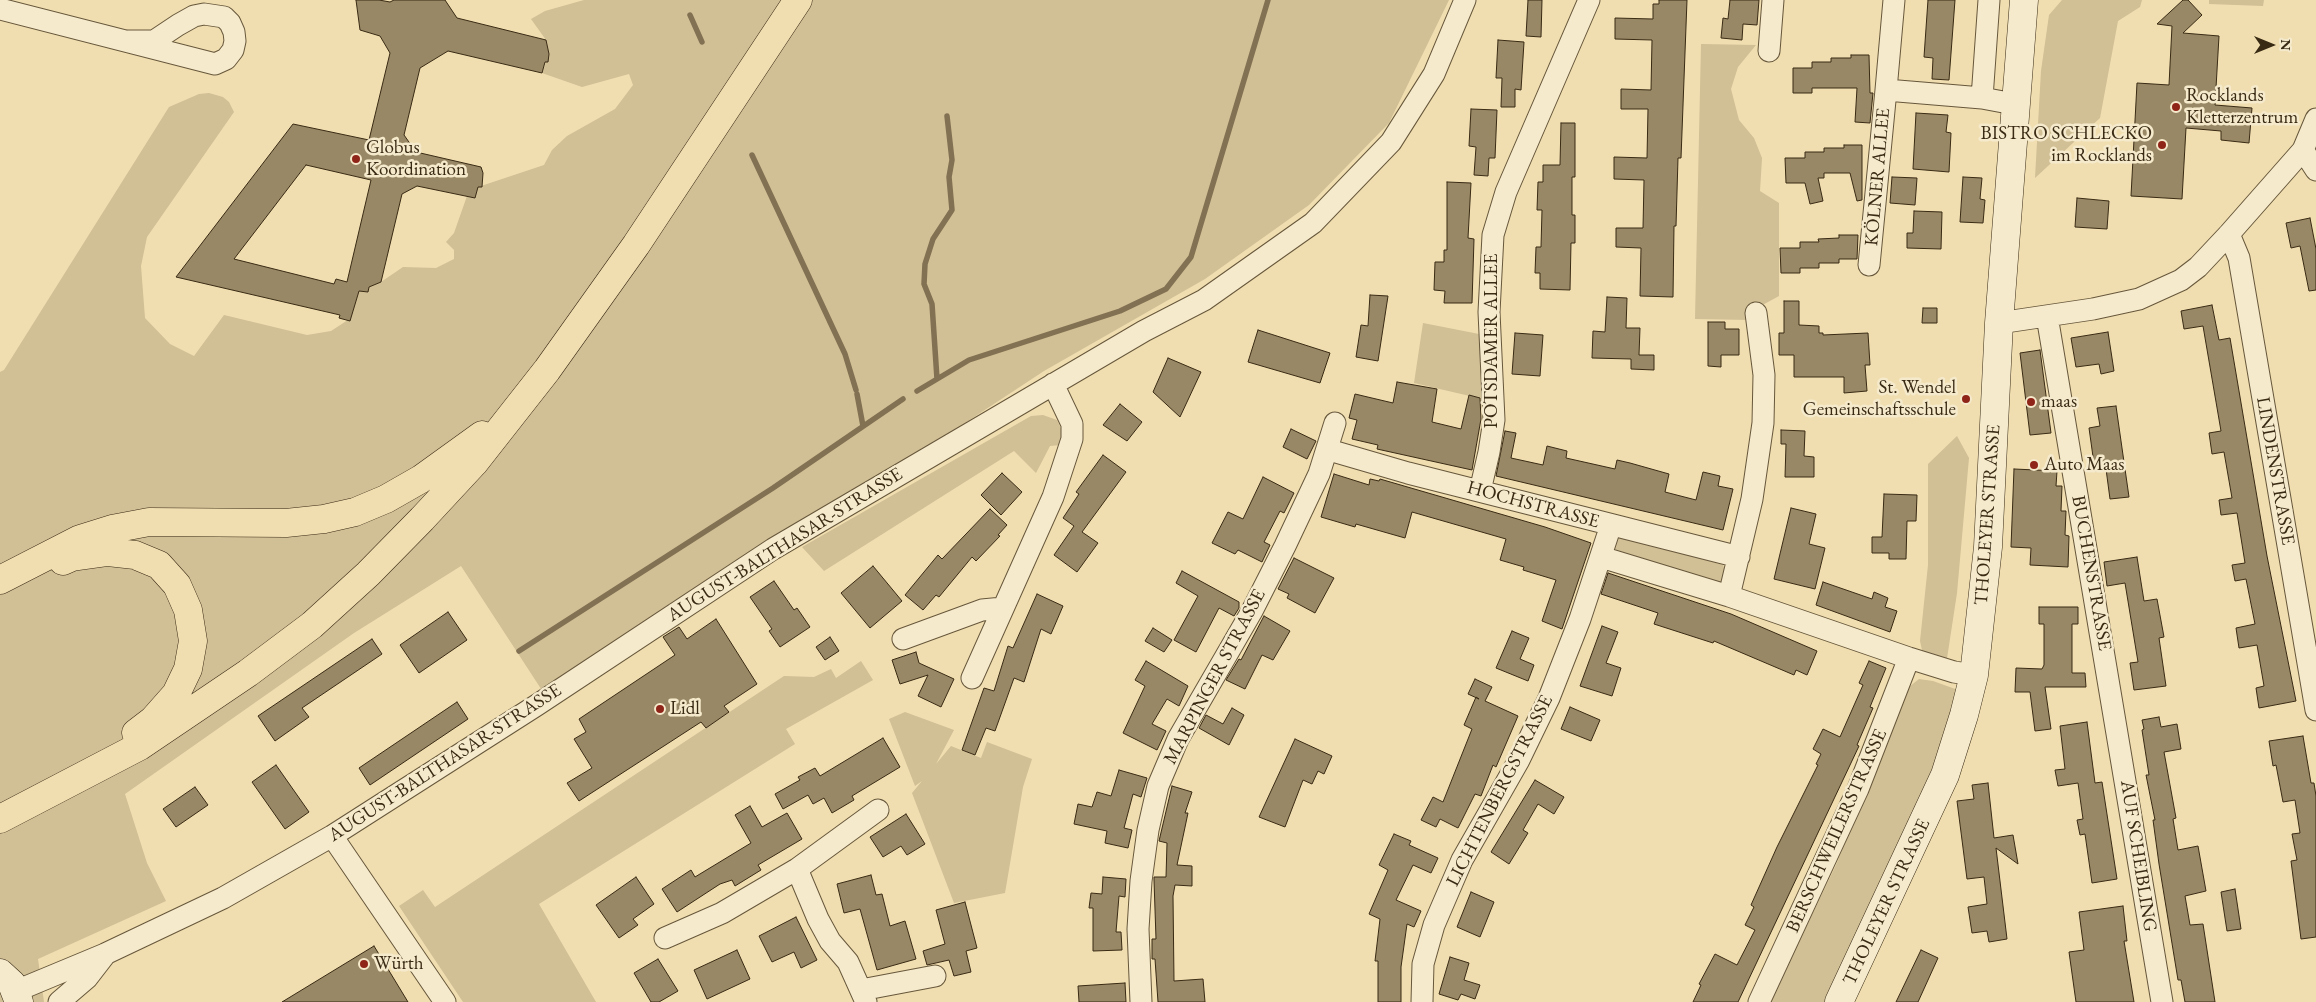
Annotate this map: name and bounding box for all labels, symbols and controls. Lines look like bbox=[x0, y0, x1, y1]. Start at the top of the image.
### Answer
north arrow bbox=[2246, 20, 2296, 70]
text: N bbox=[2277, 39, 2295, 51]
place label: Rocklands Kletterzentrum bbox=[2186, 85, 2298, 129]
marker: Rocklands Kletterzentrum bbox=[2170, 101, 2182, 113]
street label: KÖLNER ALLEE bbox=[1861, 107, 1895, 247]
place label: BISTRO SCHLECKO im Rocklands bbox=[1981, 123, 2152, 167]
place label: Globus Koordination bbox=[366, 137, 466, 181]
marker: BISTRO SCHLECKO im Rocklands bbox=[2156, 139, 2168, 151]
marker: Globus Koordination bbox=[350, 153, 362, 165]
street label: POTSDAMER ALLEE bbox=[1481, 253, 1503, 429]
place label: St. Wendel Gemeinschaftsschule bbox=[1803, 377, 1956, 421]
place label: maas bbox=[2041, 391, 2077, 413]
marker: St. Wendel Gemeinschaftsschule bbox=[1960, 393, 1972, 405]
street label: LINDENSTRASSE bbox=[2251, 395, 2299, 547]
marker: maas bbox=[2025, 396, 2037, 408]
street label: THOLEYER STRASSE bbox=[1970, 424, 2006, 606]
place label: Auto Maas bbox=[2044, 454, 2124, 476]
marker: Auto Maas bbox=[2028, 459, 2040, 471]
street label: AUGUST-BALTHASAR-STRASSE bbox=[663, 463, 907, 627]
street label: HOCHSTRASSE bbox=[1464, 476, 1602, 534]
street label: BUCHENSTRASSE bbox=[2066, 494, 2116, 652]
street label: MARPINGER STRASSE bbox=[1159, 586, 1271, 768]
street label: AUGUST-BALTHASAR-STRASSE bbox=[324, 679, 566, 847]
street label: LICHTENBERGSTRASSE bbox=[1442, 692, 1558, 890]
place label: Lidl bbox=[670, 698, 700, 720]
marker: Lidl bbox=[654, 703, 666, 715]
street label: BERSCHWEILERSTRASSE bbox=[1782, 726, 1892, 936]
street label: AUF SCHEIBLING bbox=[2115, 779, 2161, 933]
street label: THOLEYER STRASSE bbox=[1838, 815, 1936, 989]
place label: Würth bbox=[374, 953, 424, 975]
marker: Würth bbox=[358, 958, 370, 970]

